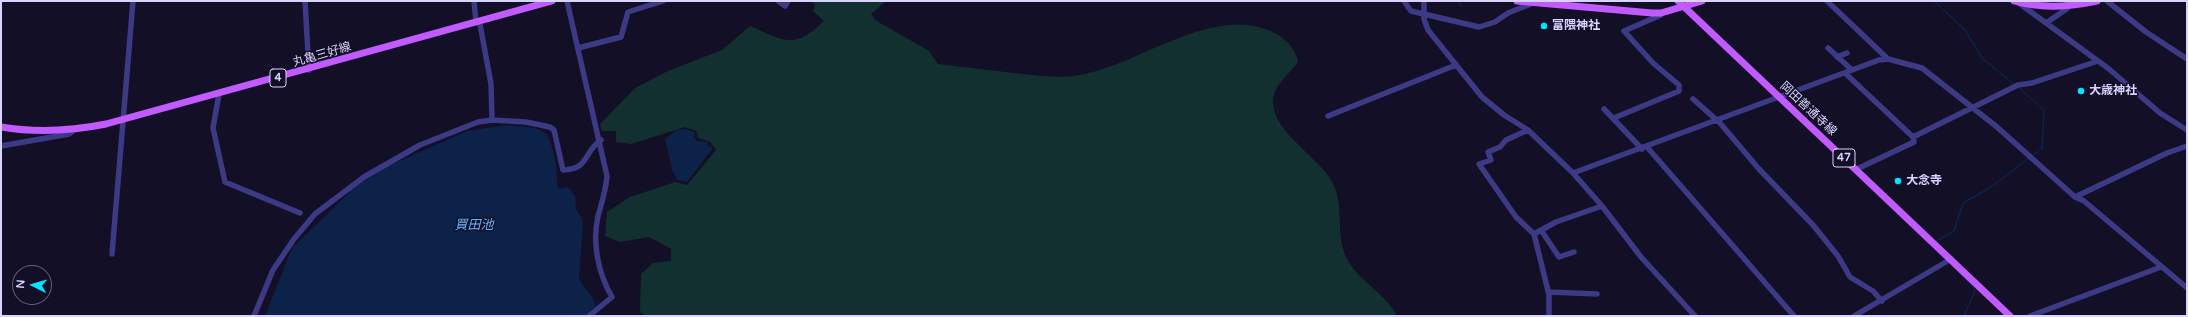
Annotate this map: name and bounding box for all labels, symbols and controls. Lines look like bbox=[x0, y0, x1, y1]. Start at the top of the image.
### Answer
place label: 富隈神社 bbox=[1552, 19, 1600, 33]
marker: 富隈神社 bbox=[1539, 21, 1549, 31]
street label: 丸亀三好線 bbox=[291, 40, 353, 70]
road number: 4 bbox=[270, 69, 286, 87]
street label: 岡田善通寺線 bbox=[1777, 79, 1839, 139]
place label: 大歳神社 bbox=[2089, 84, 2137, 98]
marker: 大歳神社 bbox=[2076, 86, 2086, 96]
road number: 47 bbox=[1833, 149, 1855, 167]
place label: 大念寺 bbox=[1906, 174, 1942, 188]
marker: 大念寺 bbox=[1893, 176, 1903, 186]
water label: 買田池 bbox=[455, 218, 493, 234]
north arrow bbox=[12, 265, 52, 305]
text: N bbox=[14, 279, 27, 289]

